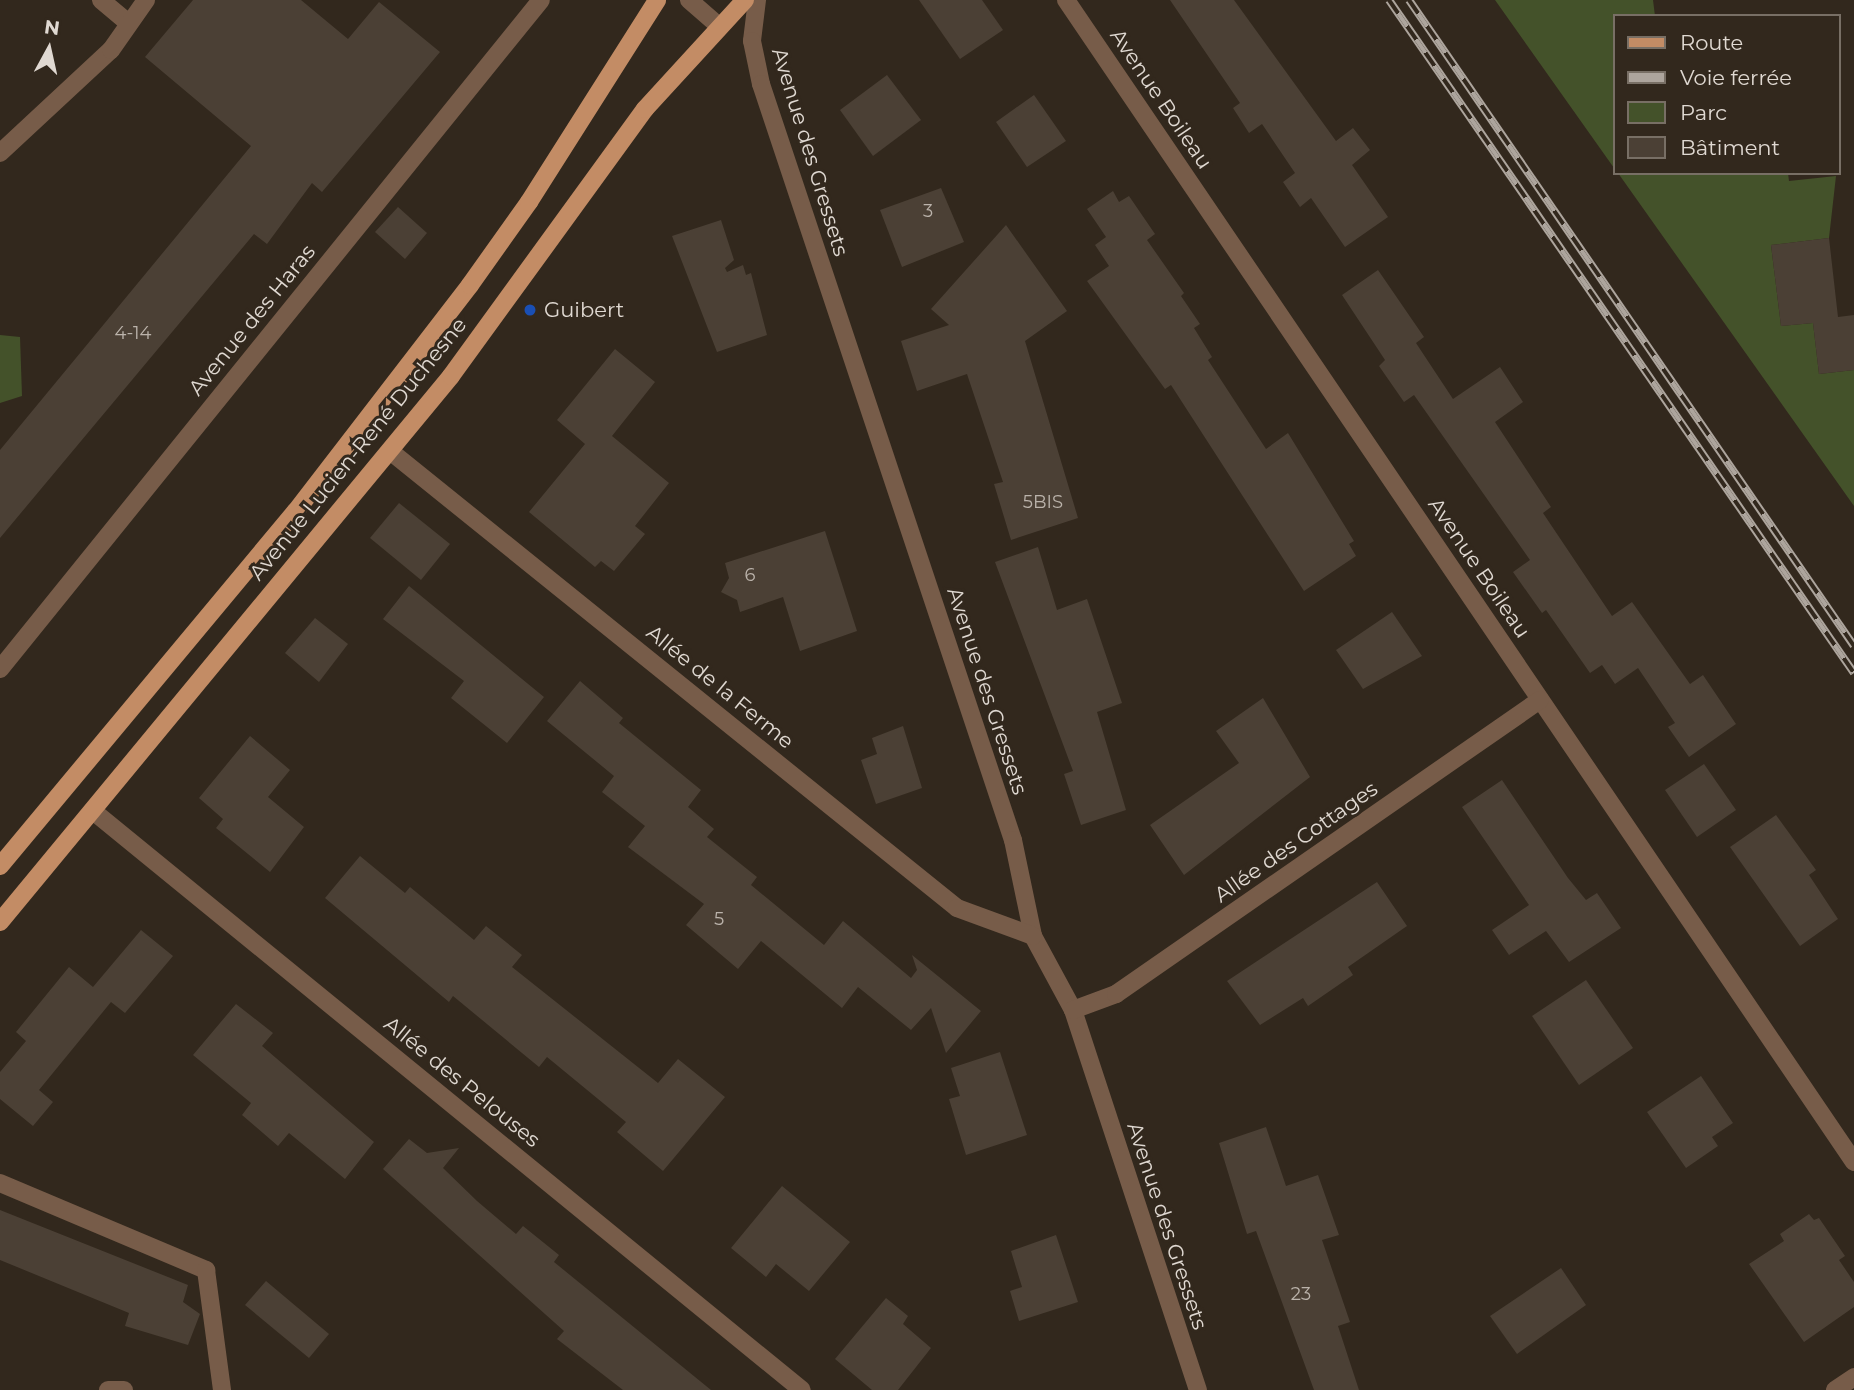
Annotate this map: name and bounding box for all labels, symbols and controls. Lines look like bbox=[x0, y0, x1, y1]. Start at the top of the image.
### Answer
north arrow bbox=[14, 14, 84, 84]
legend bbox=[1612, 14, 1840, 175]
text: N bbox=[43, 15, 61, 40]
street label: Avenue Boileau bbox=[1105, 24, 1217, 174]
text: Route bbox=[1680, 30, 1743, 55]
street label: Avenue des Gressets bbox=[766, 45, 854, 259]
text: Voie ferrée bbox=[1680, 65, 1792, 90]
text: Parc bbox=[1680, 100, 1727, 125]
text: Bâtiment bbox=[1680, 135, 1780, 160]
house number: 3 bbox=[923, 200, 933, 222]
street label: Avenue des Haras bbox=[183, 239, 321, 401]
place label: Guibert bbox=[544, 297, 624, 323]
marker: Guibert bbox=[522, 302, 538, 318]
street label: Avenue Lucien-René Duchesne bbox=[244, 313, 472, 585]
house number: 4-14 bbox=[114, 322, 152, 344]
house number: 5BIS bbox=[1023, 491, 1063, 513]
street label: Avenue Boileau bbox=[1423, 493, 1535, 643]
house number: 6 bbox=[745, 564, 755, 586]
street label: Avenue des Gressets bbox=[942, 584, 1032, 798]
street label: Allée de la Ferme bbox=[641, 620, 799, 754]
street label: Allée des Cottages bbox=[1210, 776, 1382, 908]
house number: 5 bbox=[714, 908, 724, 930]
street label: Allée des Pelouses bbox=[379, 1011, 545, 1153]
street label: Avenue des Gressets bbox=[1122, 1119, 1212, 1333]
house number: 23 bbox=[1291, 1283, 1311, 1305]

